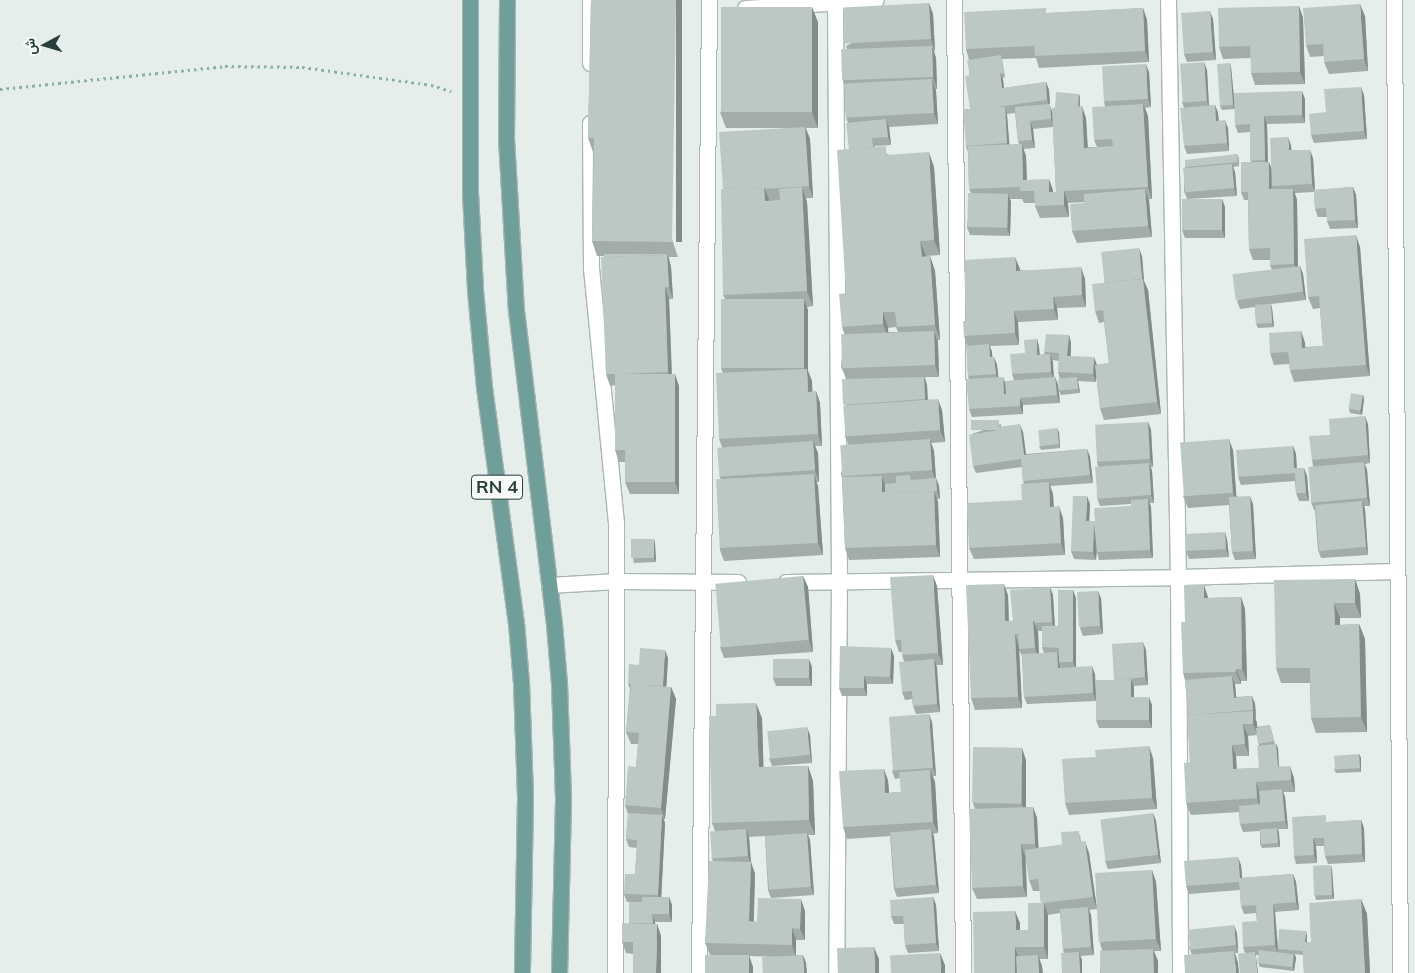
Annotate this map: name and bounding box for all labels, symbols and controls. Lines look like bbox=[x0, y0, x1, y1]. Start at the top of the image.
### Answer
north arrow bbox=[20, 20, 70, 70]
text: ش bbox=[20, 37, 40, 56]
road number: RN 4 bbox=[471, 472, 523, 502]

